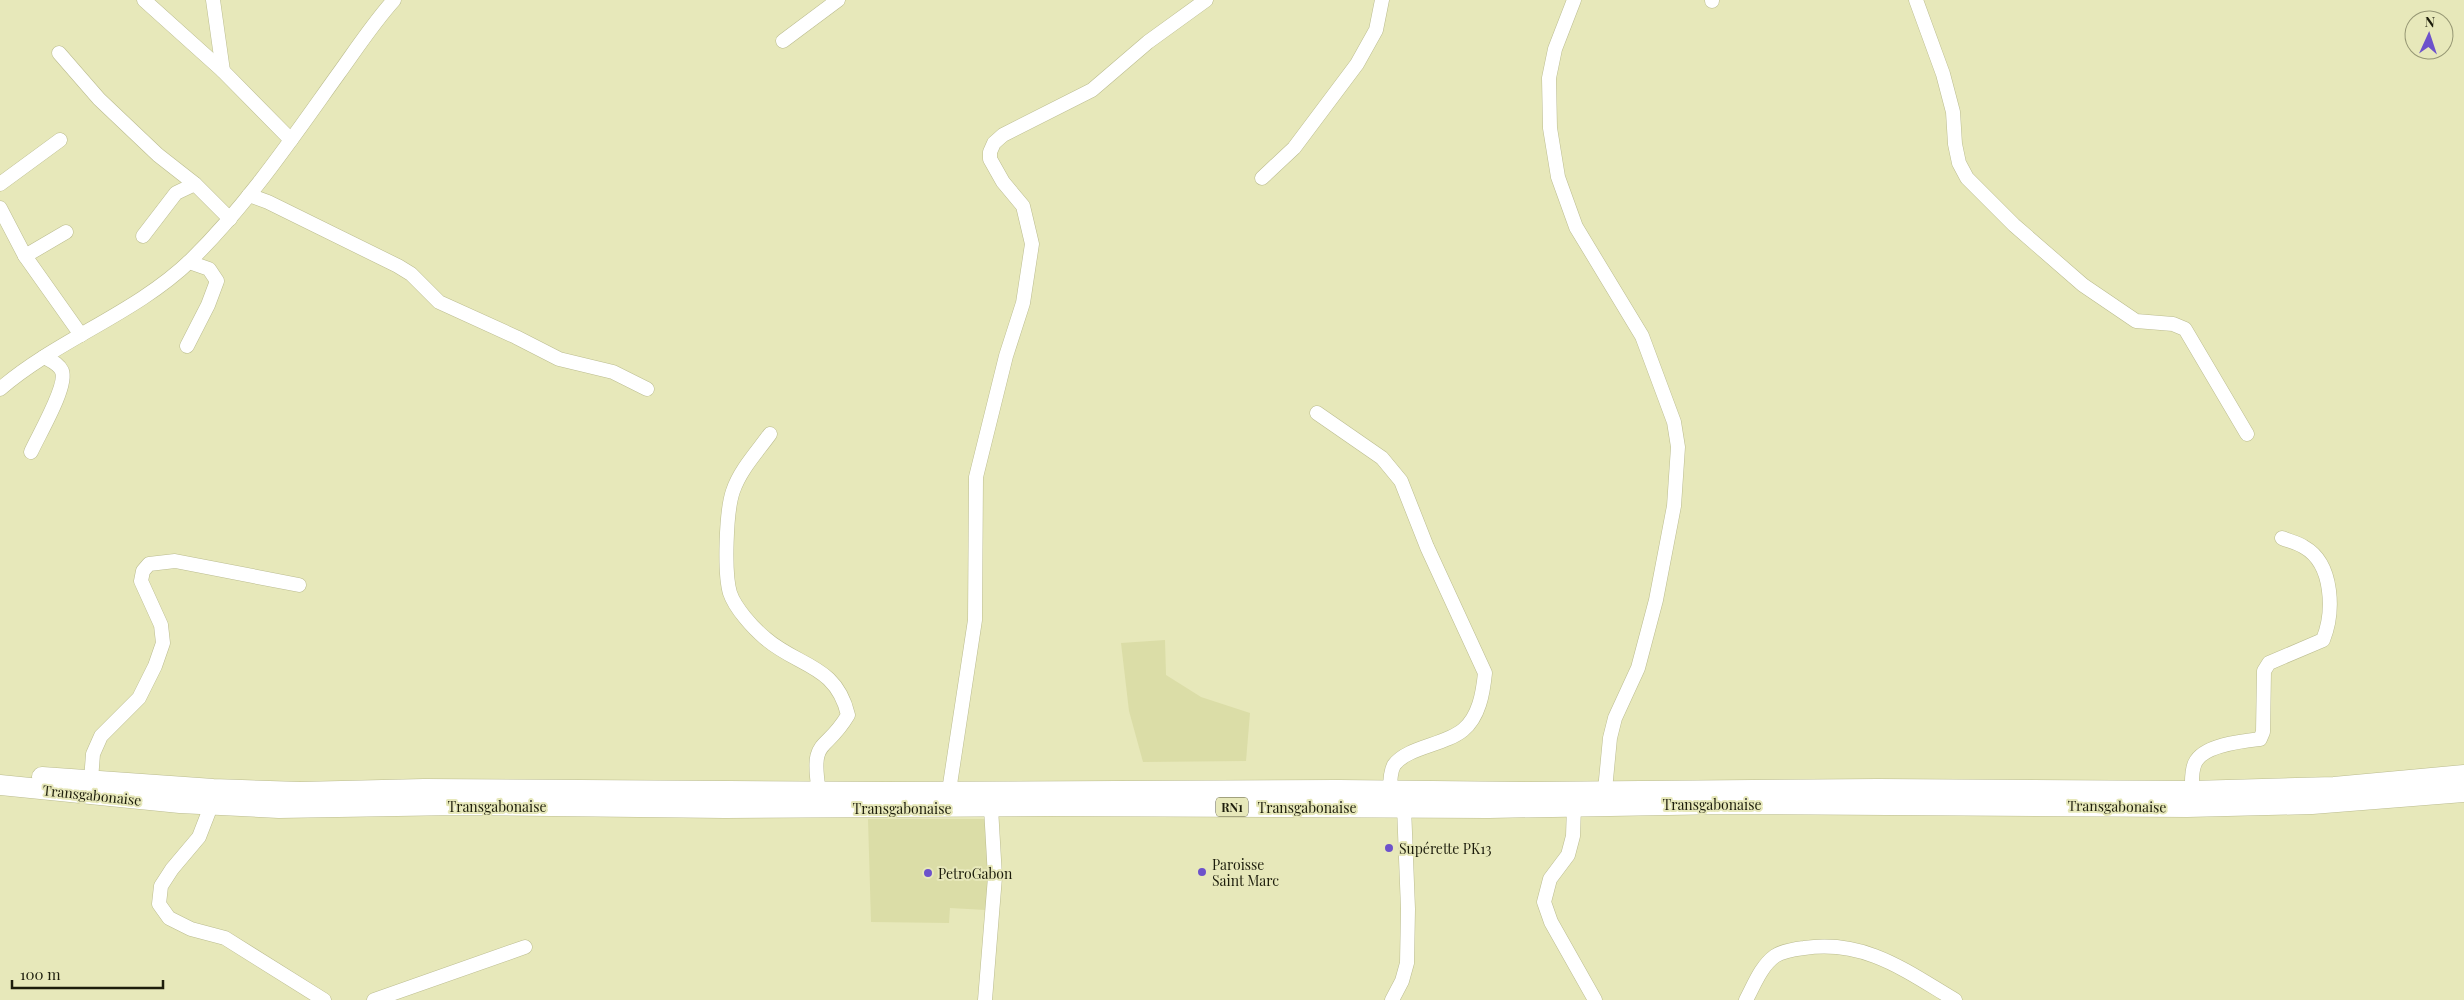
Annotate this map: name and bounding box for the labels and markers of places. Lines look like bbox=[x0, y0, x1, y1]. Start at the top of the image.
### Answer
place label: Supérette PK13 bbox=[1399, 839, 1491, 858]
marker: Supérette PK13 bbox=[1383, 842, 1395, 854]
place label: Paroisse Saint Marc bbox=[1212, 855, 1279, 890]
place label: PetroGabon bbox=[938, 864, 1013, 883]
marker: Paroisse Saint Marc bbox=[1196, 866, 1208, 878]
marker: PetroGabon bbox=[922, 867, 934, 879]

